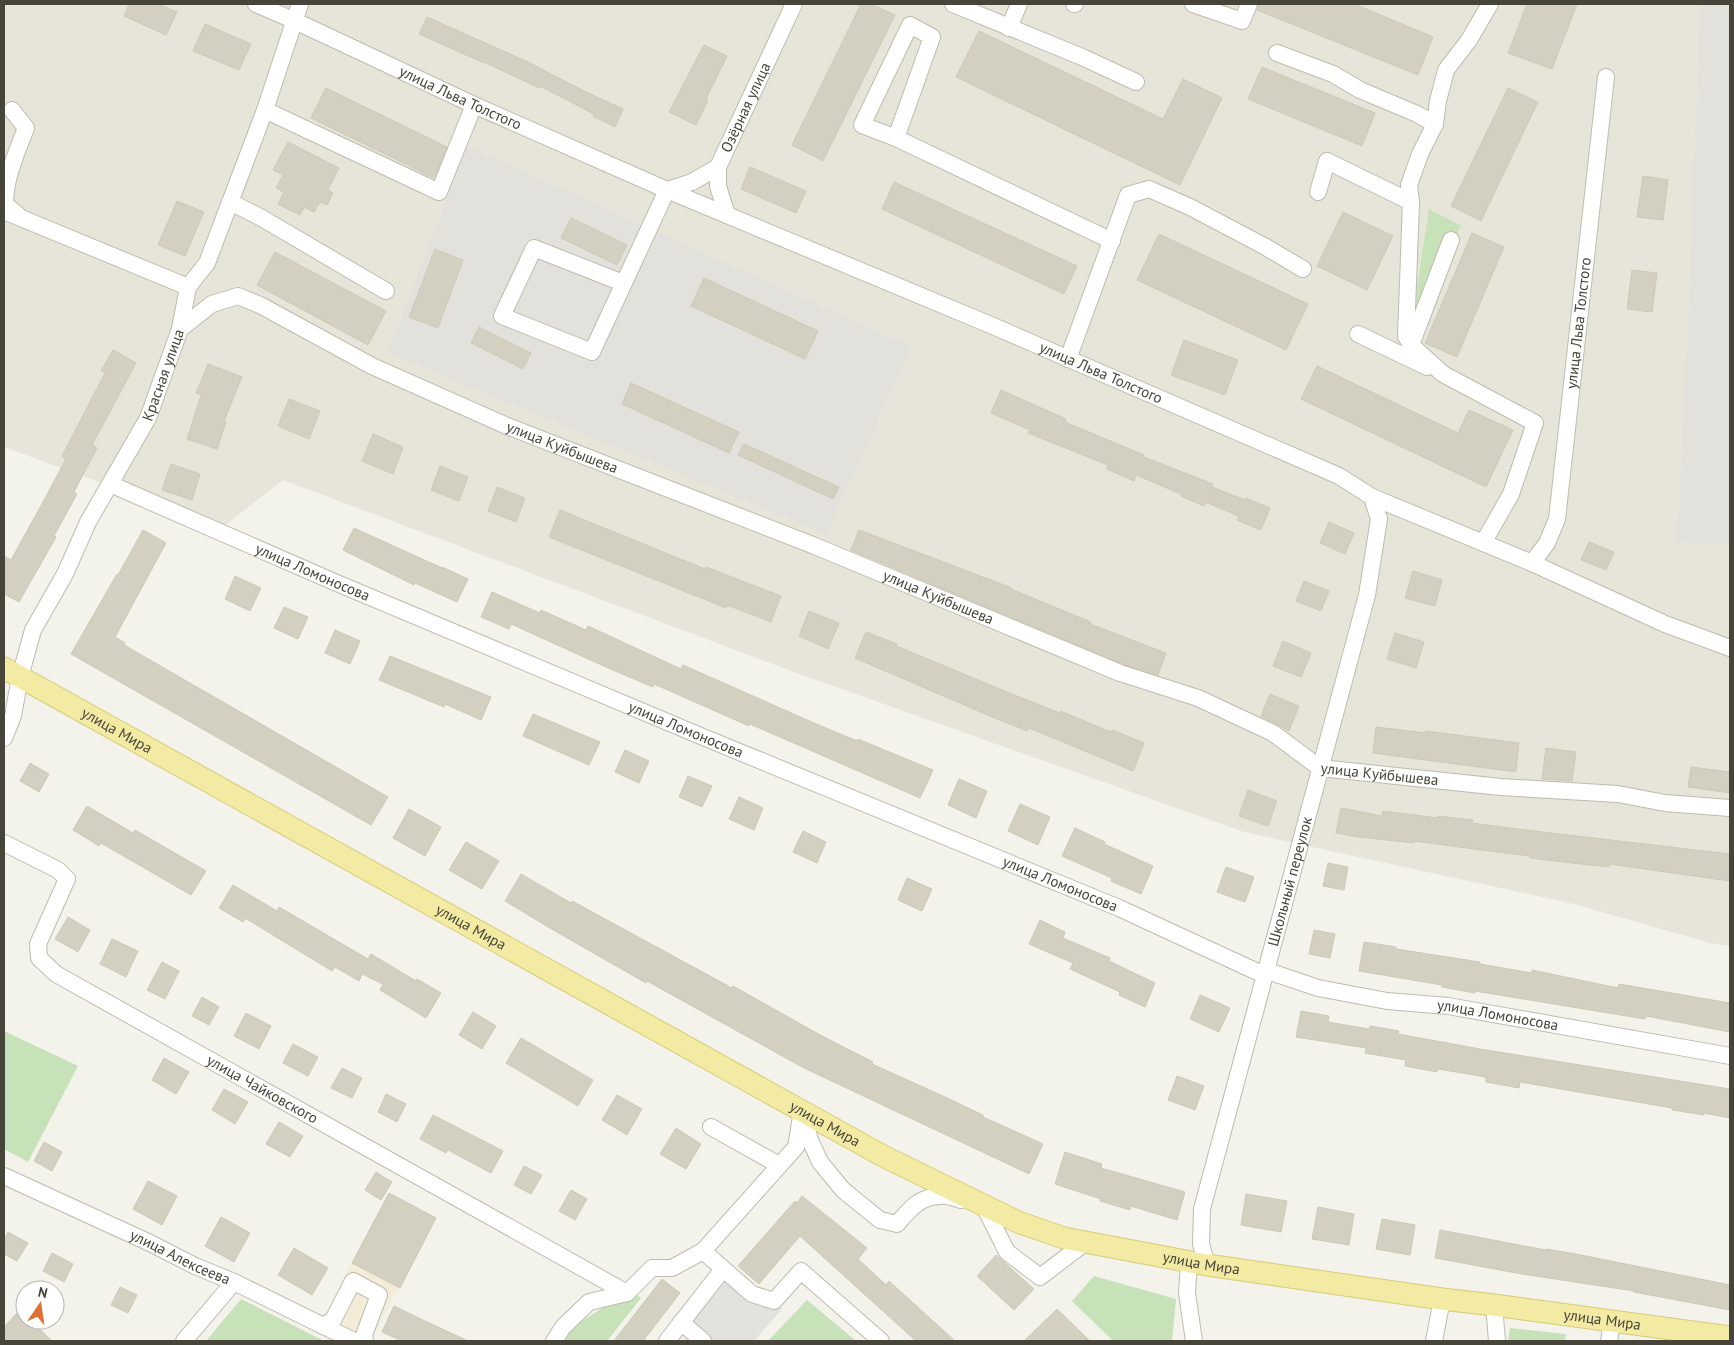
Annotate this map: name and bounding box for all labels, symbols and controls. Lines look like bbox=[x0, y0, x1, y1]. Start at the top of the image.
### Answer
street label: Озёрная улица bbox=[716, 59, 775, 156]
street label: улица Льва Толстого bbox=[396, 61, 525, 134]
street label: улица Льва Толстого bbox=[1561, 256, 1595, 390]
street label: Красная улица bbox=[138, 327, 188, 424]
street label: улица Льва Толстого bbox=[1037, 337, 1166, 407]
street label: улица Куйбышева bbox=[504, 417, 621, 477]
street label: улица Ломоносова bbox=[253, 539, 373, 605]
street label: улица Куйбышева bbox=[880, 565, 997, 628]
street label: улица Ломоносова bbox=[626, 697, 746, 762]
street label: улица Мира bbox=[78, 703, 156, 757]
street label: улица Куйбышева bbox=[1320, 758, 1439, 789]
street label: Школьный переулок bbox=[1263, 814, 1316, 948]
street label: улица Ломоносова bbox=[1000, 851, 1121, 916]
street label: улица Мира bbox=[432, 900, 510, 954]
street label: улица Ломоносова bbox=[1437, 995, 1560, 1034]
street label: улица Чайковского bbox=[204, 1050, 322, 1128]
street label: улица Мира bbox=[787, 1096, 864, 1151]
street label: улица Алексеева bbox=[127, 1225, 233, 1289]
street label: улица Мира bbox=[1161, 1247, 1241, 1279]
north arrow bbox=[15, 1280, 65, 1330]
text: N bbox=[36, 1283, 49, 1302]
street label: улица Мира bbox=[1563, 1305, 1642, 1334]

